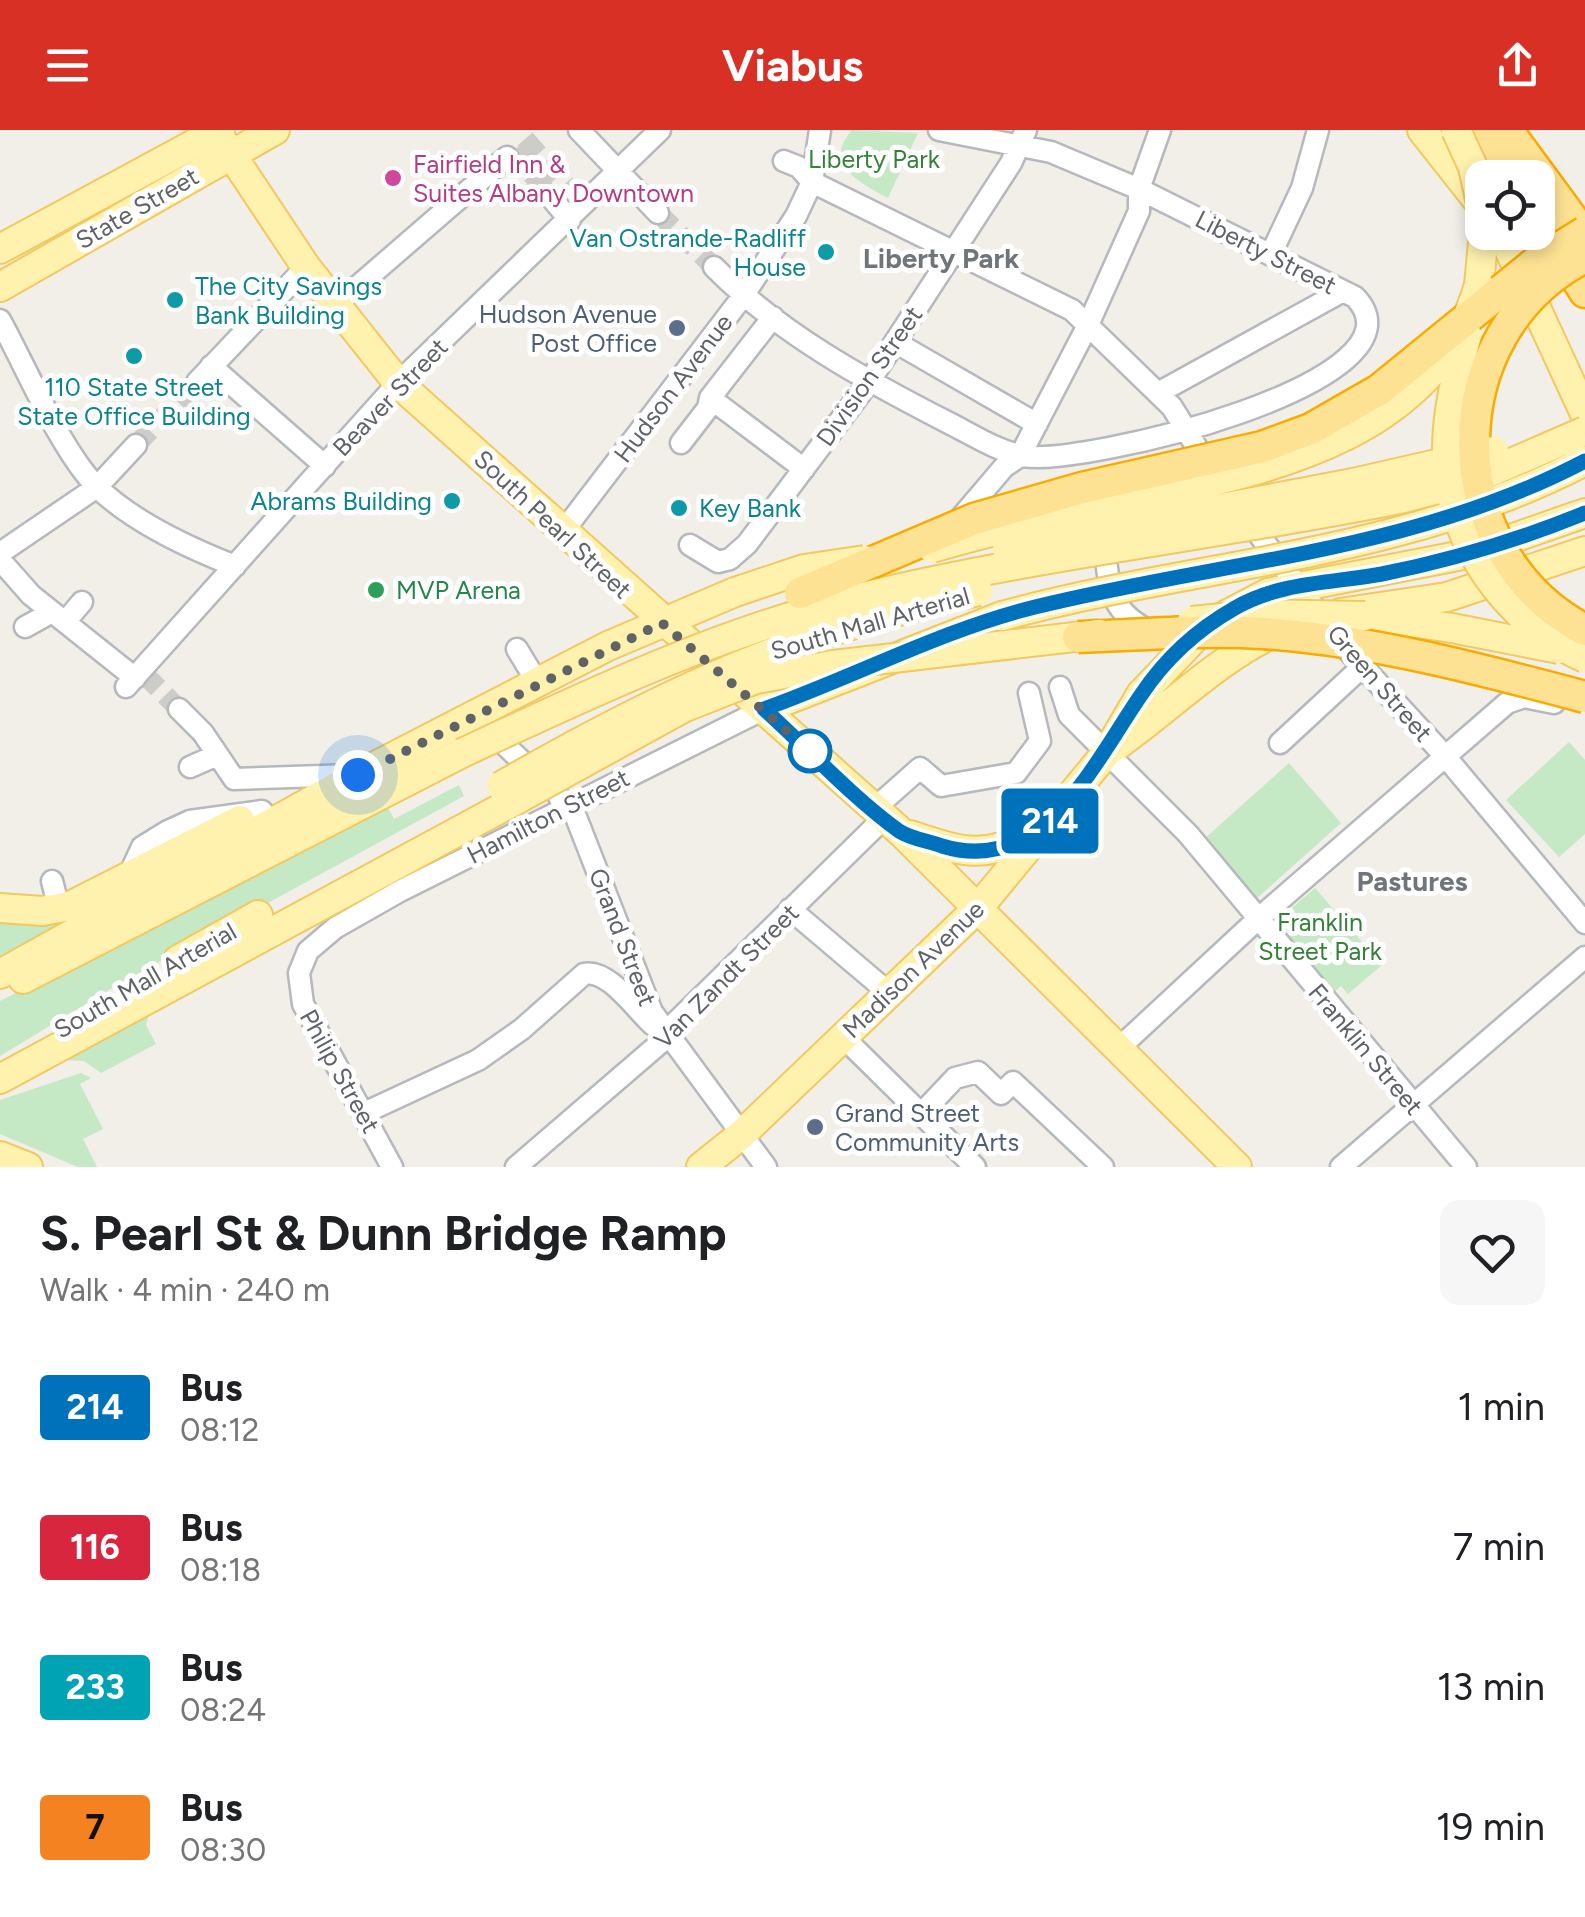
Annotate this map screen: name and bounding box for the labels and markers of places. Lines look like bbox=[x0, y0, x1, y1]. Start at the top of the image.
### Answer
place label: Fairfield Inn & Suites Albany Downtown bbox=[413, 149, 694, 208]
marker: Fairfield Inn & Suites Albany Downtown bbox=[382, 167, 404, 189]
place label: Van Ostrande-Radliff House bbox=[570, 223, 807, 282]
marker: Van Ostrande-Radliff House bbox=[815, 241, 837, 263]
place label: The City Savings Bank Building bbox=[195, 271, 382, 330]
marker: The City Savings Bank Building bbox=[164, 289, 186, 311]
place label: Hudson Avenue Post Office bbox=[479, 299, 657, 358]
marker: Hudson Avenue Post Office bbox=[666, 317, 688, 339]
marker: 110 State Street State Office Building bbox=[123, 345, 145, 367]
place label: 110 State Street State Office Building bbox=[17, 372, 251, 431]
place label: Abrams Building bbox=[251, 486, 432, 516]
marker: Abrams Building bbox=[441, 490, 463, 512]
place label: Key Bank bbox=[699, 493, 802, 523]
marker: Key Bank bbox=[668, 497, 690, 519]
place label: MVP Arena bbox=[396, 575, 521, 605]
marker: MVP Arena bbox=[365, 579, 387, 601]
unlabelled marker bbox=[789, 730, 831, 772]
place label: Grand Street Community Arts bbox=[835, 1098, 1019, 1157]
marker: Grand Street Community Arts bbox=[804, 1116, 826, 1138]

